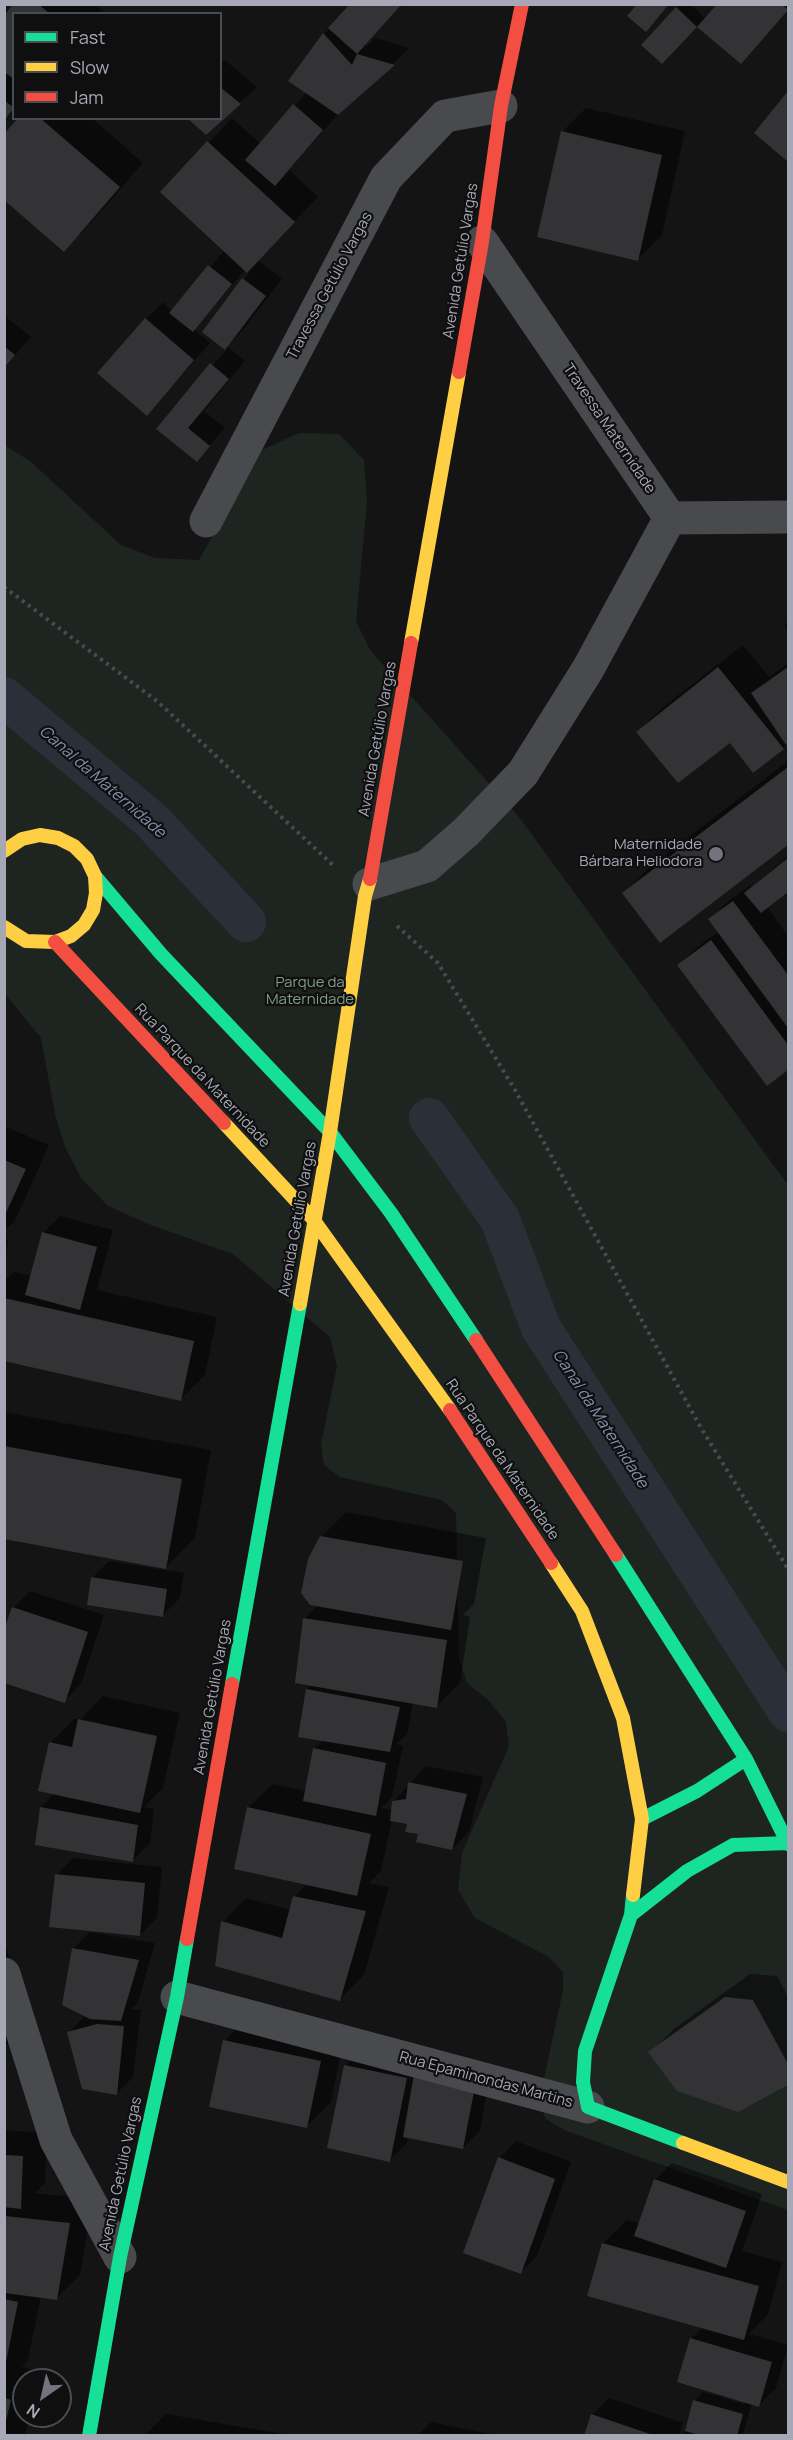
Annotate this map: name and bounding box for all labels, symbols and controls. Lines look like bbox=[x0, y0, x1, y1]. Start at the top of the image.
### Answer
legend bbox=[12, 12, 222, 120]
text: Fast bbox=[70, 25, 105, 49]
text: Slow bbox=[70, 55, 109, 79]
text: Jam bbox=[70, 85, 104, 109]
street label: Avenida Getúlio Vargas bbox=[440, 182, 482, 340]
street label: Travessa Getúlio Vargas bbox=[283, 209, 377, 363]
street label: Travessa Maternidade bbox=[559, 361, 659, 497]
street label: Avenida Getúlio Vargas bbox=[355, 660, 401, 818]
water label: Canal da Maternidade bbox=[35, 722, 169, 842]
place label: Maternidade Bárbara Heliodora bbox=[579, 836, 702, 871]
marker: Maternidade Bárbara Heliodora bbox=[707, 845, 725, 863]
park label: Parque da Maternidade bbox=[266, 974, 354, 1009]
street label: Rua Parque da Maternidade bbox=[131, 1000, 273, 1152]
street label: Avenida Getúlio Vargas bbox=[275, 1140, 321, 1298]
water label: Canal da Maternidade bbox=[548, 1346, 652, 1492]
street label: Rua Parque da Maternidade bbox=[441, 1376, 563, 1544]
street label: Avenida Getúlio Vargas bbox=[190, 1618, 236, 1776]
street label: Rua Epaminondas Martins bbox=[397, 2048, 575, 2112]
street label: Avenida Getúlio Vargas bbox=[96, 2095, 146, 2253]
north arrow bbox=[12, 2368, 72, 2428]
text: N bbox=[22, 2399, 44, 2424]

